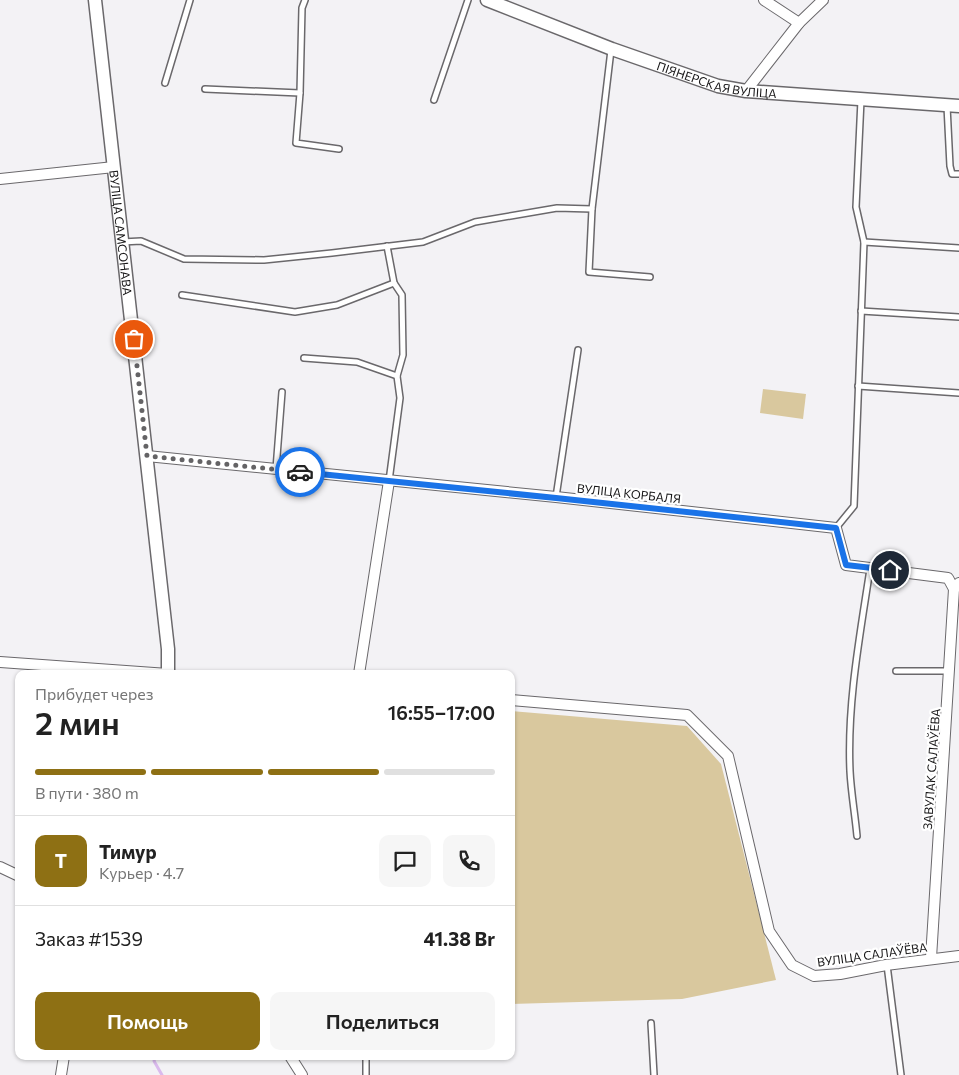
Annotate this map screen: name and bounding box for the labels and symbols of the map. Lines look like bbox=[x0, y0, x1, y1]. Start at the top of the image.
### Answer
street label: ПІЯНЕРСКАЯ ВУЛІЦА bbox=[655, 58, 777, 100]
street label: ВУЛІЦА САМСОНАВА bbox=[107, 169, 135, 296]
pin bbox=[113, 318, 155, 360]
courier bbox=[275, 447, 325, 497]
street label: ВУЛІЦА КОРБАЛЯ bbox=[576, 481, 682, 505]
pin bbox=[869, 549, 911, 591]
street label: ЗАВУЛАК САЛАЎЁВА bbox=[920, 708, 942, 830]
street label: ВУЛІЦА САЛАЎЁВА bbox=[816, 939, 928, 969]

